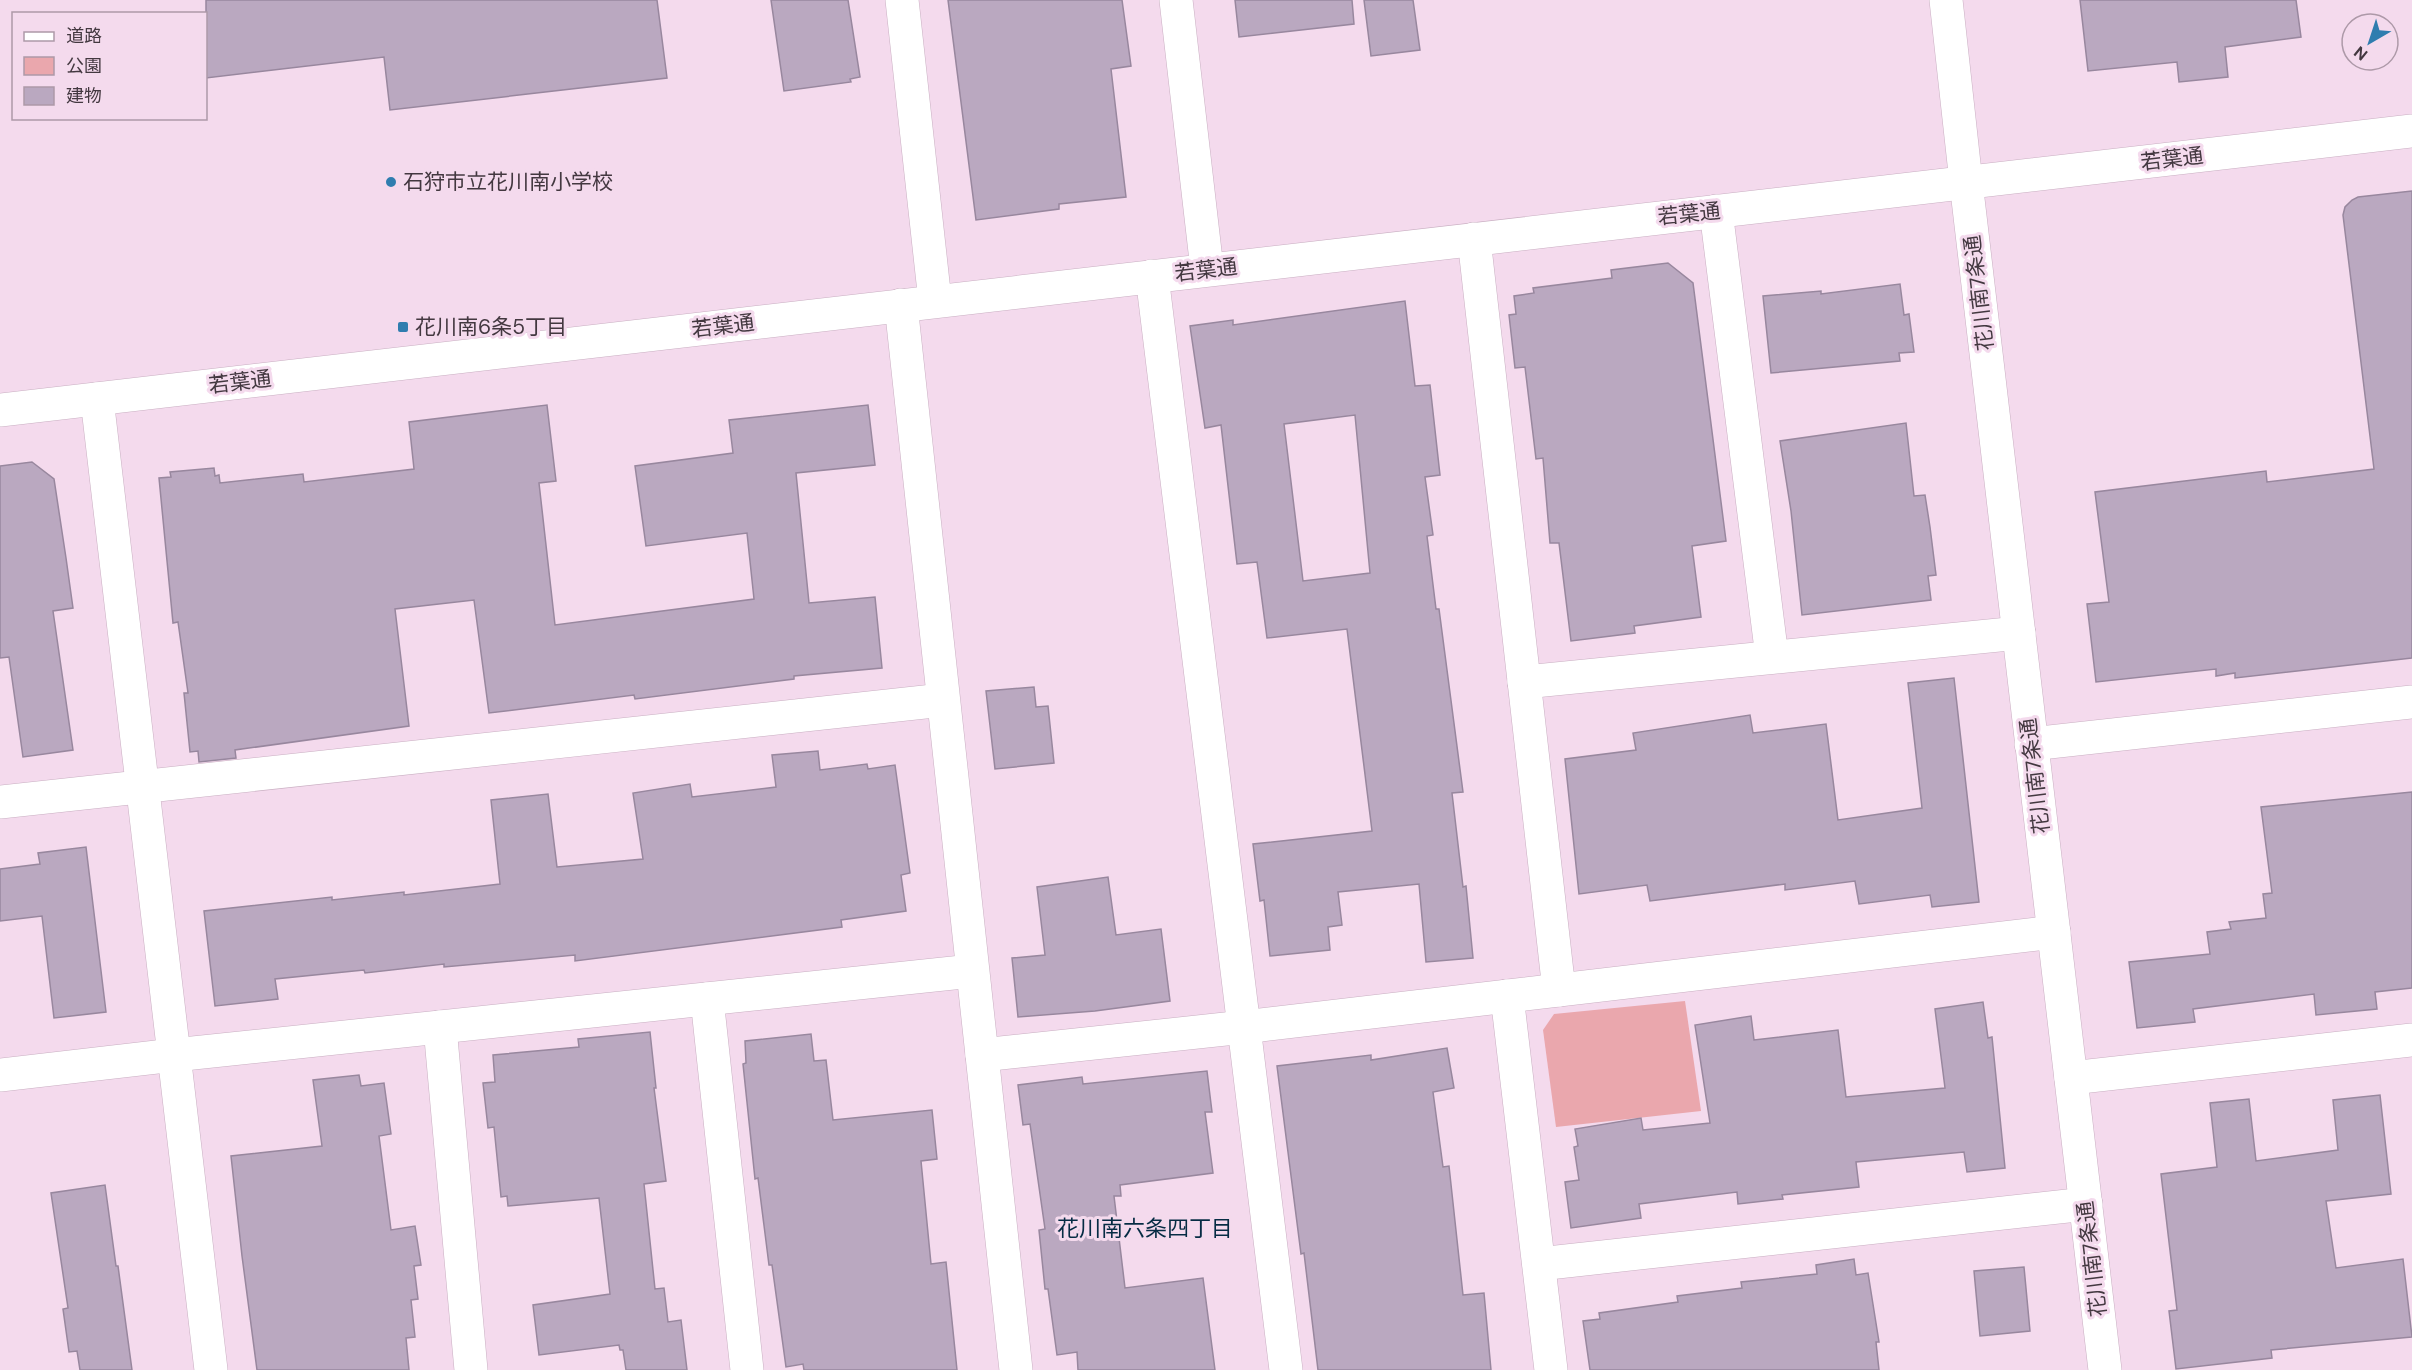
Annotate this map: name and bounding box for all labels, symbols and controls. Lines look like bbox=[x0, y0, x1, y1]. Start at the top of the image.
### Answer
legend bbox=[12, 12, 207, 120]
north arrow bbox=[2340, 12, 2400, 72]
text: 道路 bbox=[66, 24, 102, 48]
text: N bbox=[2350, 41, 2372, 65]
text: 公園 bbox=[66, 54, 102, 78]
text: 建物 bbox=[66, 84, 102, 108]
street label: 若葉通 bbox=[2139, 141, 2205, 177]
place label: 石狩市立花川南小学校 bbox=[403, 168, 613, 196]
marker: 石狩市立花川南小学校 bbox=[384, 175, 398, 189]
street label: 若葉通 bbox=[1656, 197, 1722, 231]
street label: 花川南7条通 bbox=[1958, 234, 2000, 352]
street label: 若葉通 bbox=[1173, 252, 1239, 288]
street label: 若葉通 bbox=[690, 308, 756, 344]
place label: 花川南6条5丁目 bbox=[415, 313, 567, 341]
marker: 花川南6条5丁目 bbox=[396, 320, 410, 334]
street label: 若葉通 bbox=[207, 364, 273, 400]
street label: 花川南7条通 bbox=[2014, 717, 2056, 835]
street label: 花川南7条通 bbox=[2071, 1200, 2113, 1318]
district label: 花川南六条四丁目 bbox=[1057, 1214, 1233, 1243]

